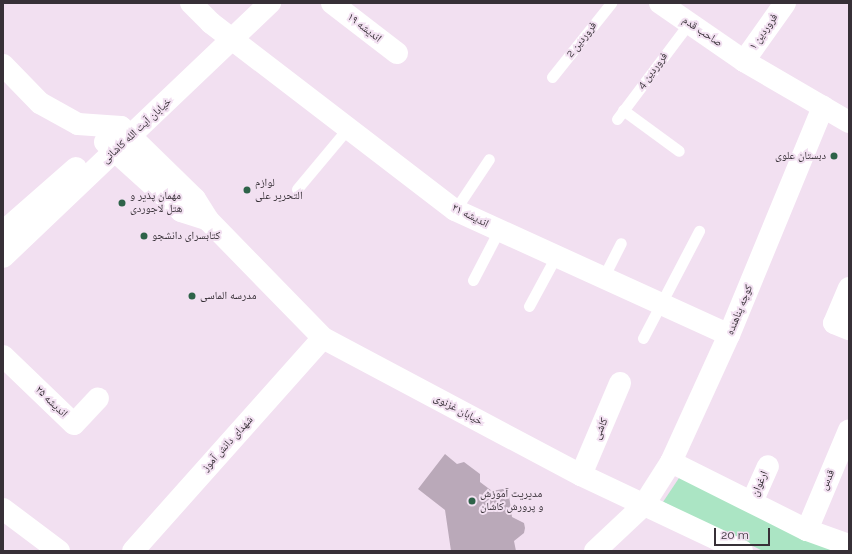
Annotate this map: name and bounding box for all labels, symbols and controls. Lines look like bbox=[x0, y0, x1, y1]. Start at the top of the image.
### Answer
street label: اندیشه ۱۹ bbox=[344, 11, 384, 45]
street label: فروردین ۱ bbox=[747, 11, 781, 53]
street label: صاحب قدم bbox=[679, 14, 725, 50]
street label: فروردین 2 bbox=[564, 19, 600, 61]
street label: فروردین 4 bbox=[635, 50, 671, 92]
street label: خیابان آیت الله کاشانی bbox=[99, 95, 175, 167]
place label: دبستان علوی bbox=[775, 149, 826, 163]
marker: دبستان علوی bbox=[829, 151, 839, 161]
place label: لوازم التحریر علی bbox=[255, 177, 303, 203]
marker: لوازم التحریر علی bbox=[242, 185, 252, 195]
place label: مهمان پذیر و هتل لاجوردی bbox=[130, 190, 182, 216]
marker: مهمان پذیر و هتل لاجوردی bbox=[117, 198, 127, 208]
street label: اندیشه ۲۱ bbox=[449, 201, 491, 231]
place label: کتابسرای دانشجو bbox=[152, 229, 220, 243]
marker: کتابسرای دانشجو bbox=[139, 231, 149, 241]
street label: کوچه پناهنده bbox=[724, 283, 756, 337]
place label: مدرسه الماسی bbox=[200, 289, 257, 303]
marker: مدرسه الماسی bbox=[187, 291, 197, 301]
street label: اندیشه ۲۵ bbox=[32, 384, 70, 420]
street label: خیابان غزنوی bbox=[431, 392, 485, 428]
street label: شهدای دانش آموز bbox=[200, 414, 256, 474]
street label: کاشی bbox=[591, 416, 611, 442]
street label: قدس bbox=[818, 468, 838, 492]
street label: ارغوان bbox=[749, 469, 771, 499]
place label: مدیریت آموزش و پرورش کاشان bbox=[480, 488, 543, 514]
marker: مدیریت آموزش و پرورش کاشان bbox=[467, 496, 477, 506]
scale bar bbox=[716, 520, 772, 546]
text: 20 m bbox=[721, 528, 749, 542]

